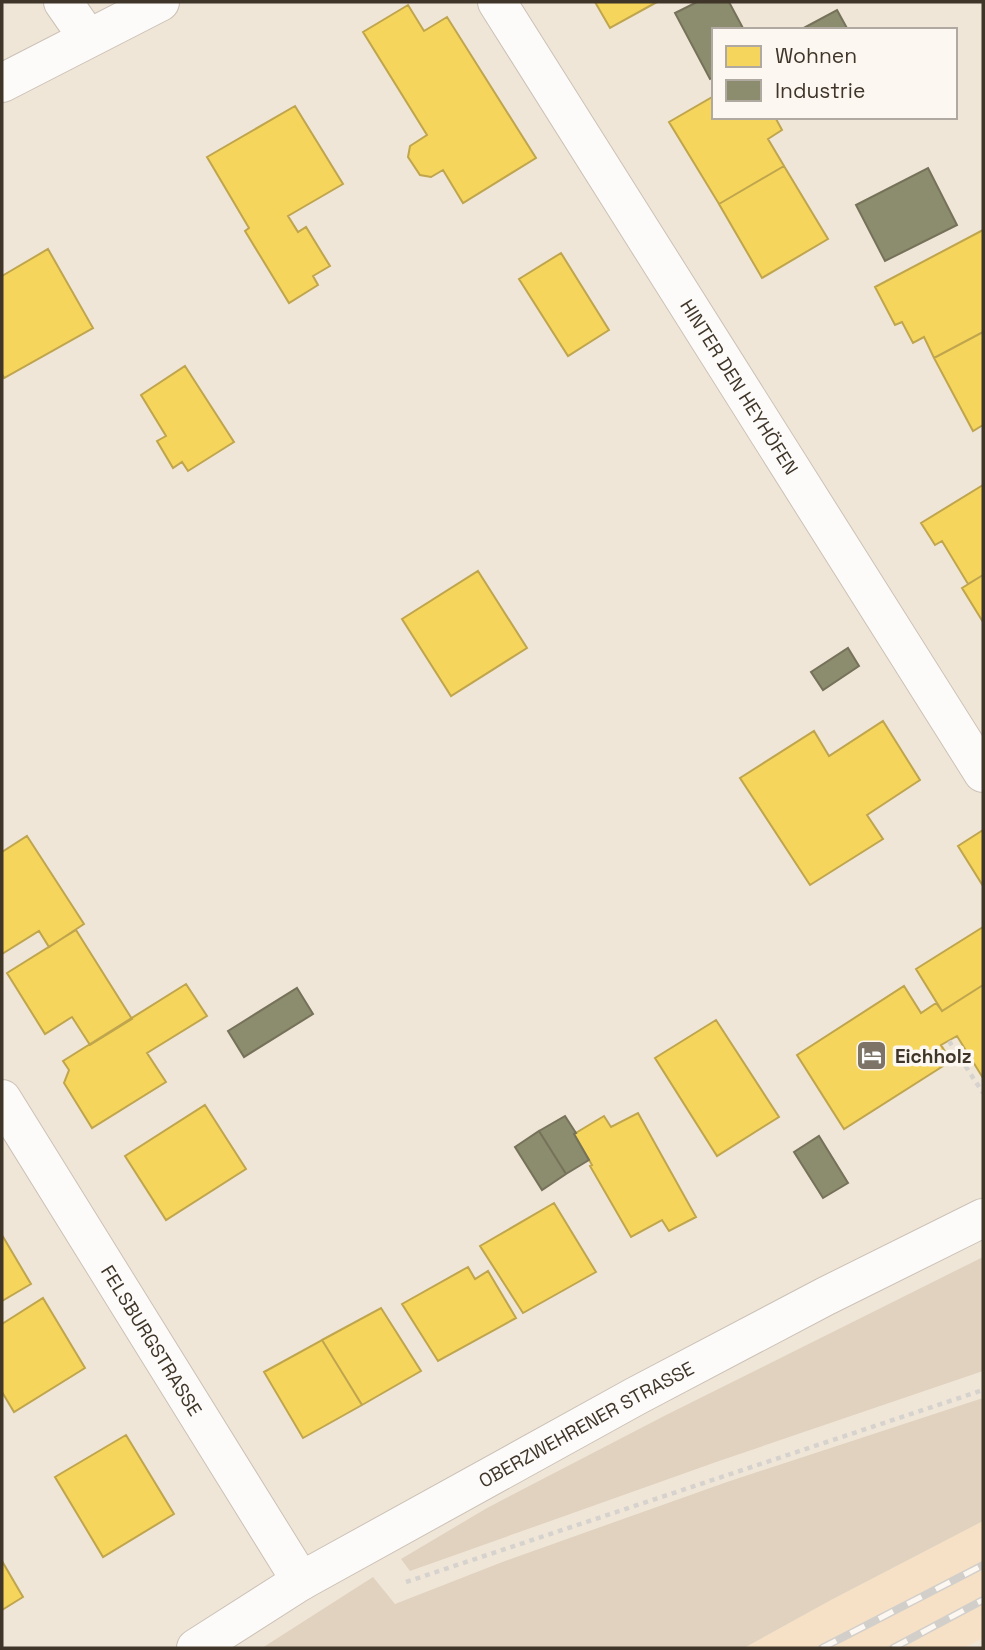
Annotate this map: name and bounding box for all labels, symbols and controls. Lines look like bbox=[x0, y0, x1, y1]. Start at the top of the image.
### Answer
legend bbox=[712, 28, 957, 119]
text: Wohnen bbox=[775, 42, 857, 69]
text: Industrie bbox=[775, 77, 865, 104]
street label: HINTER DEN HEYHÖFEN bbox=[675, 294, 804, 479]
hotel icon: Eichholz bbox=[855, 1039, 889, 1073]
place label: Eichholz bbox=[895, 1044, 972, 1069]
street label: FELSBURGSTRASSE bbox=[96, 1260, 208, 1420]
street label: OBERZWEHRENER STRASSE bbox=[474, 1355, 698, 1493]

